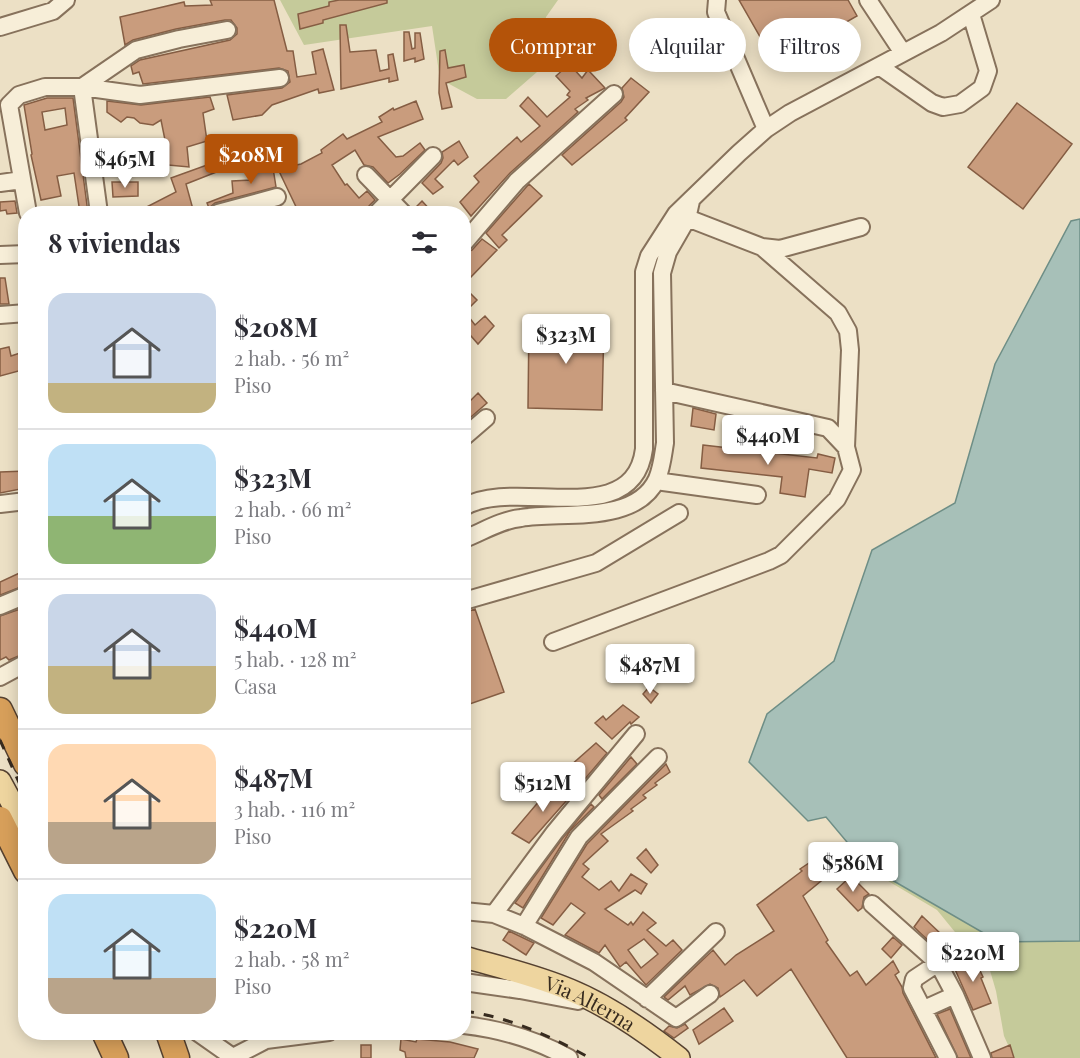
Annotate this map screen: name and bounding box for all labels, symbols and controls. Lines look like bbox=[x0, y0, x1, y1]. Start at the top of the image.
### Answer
chip: Comprar bbox=[489, 18, 617, 72]
chip: Alquilar bbox=[629, 18, 746, 72]
chip: Filtros bbox=[758, 18, 861, 72]
pin: $208M bbox=[209, 134, 293, 185]
pin: $465M bbox=[83, 138, 167, 189]
text: $208M bbox=[219, 140, 283, 167]
text: $465M bbox=[95, 144, 155, 171]
text: 8 viviendas bbox=[48, 225, 181, 260]
icon: filters bbox=[408, 226, 441, 259]
text: $208M bbox=[234, 309, 318, 344]
pin: $323M bbox=[524, 314, 608, 365]
icon: home bbox=[96, 317, 168, 389]
text: $323M bbox=[536, 320, 596, 347]
text: 2 hab. · 56 m² bbox=[234, 344, 349, 371]
text: Piso bbox=[234, 371, 271, 398]
pin: $440M bbox=[726, 415, 810, 466]
text: $440M bbox=[736, 421, 800, 448]
text: $323M bbox=[234, 460, 312, 495]
icon: home bbox=[96, 468, 168, 540]
text: 2 hab. · 66 m² bbox=[234, 495, 351, 522]
text: Piso bbox=[234, 522, 271, 549]
text: $440M bbox=[234, 610, 317, 645]
icon: home bbox=[96, 618, 168, 690]
pin: $487M bbox=[608, 644, 692, 695]
text: 5 hab. · 128 m² bbox=[234, 645, 357, 672]
text: $487M bbox=[620, 650, 680, 677]
text: Casa bbox=[234, 672, 277, 699]
text: $487M bbox=[234, 760, 313, 795]
pin: $512M bbox=[501, 762, 585, 813]
icon: home bbox=[96, 768, 168, 840]
text: $512M bbox=[514, 768, 572, 795]
text: 3 hab. · 116 m² bbox=[234, 795, 355, 822]
text: Piso bbox=[234, 822, 271, 849]
pin: $586M bbox=[811, 842, 895, 893]
text: $586M bbox=[822, 848, 884, 875]
text: $220M bbox=[234, 910, 317, 945]
icon: home bbox=[96, 918, 168, 990]
pin: $220M bbox=[931, 932, 1015, 983]
text: $220M bbox=[941, 938, 1005, 965]
text: 2 hab. · 58 m² bbox=[234, 945, 349, 972]
street label: Via Alterna bbox=[541, 968, 641, 1036]
text: Piso bbox=[234, 972, 271, 999]

